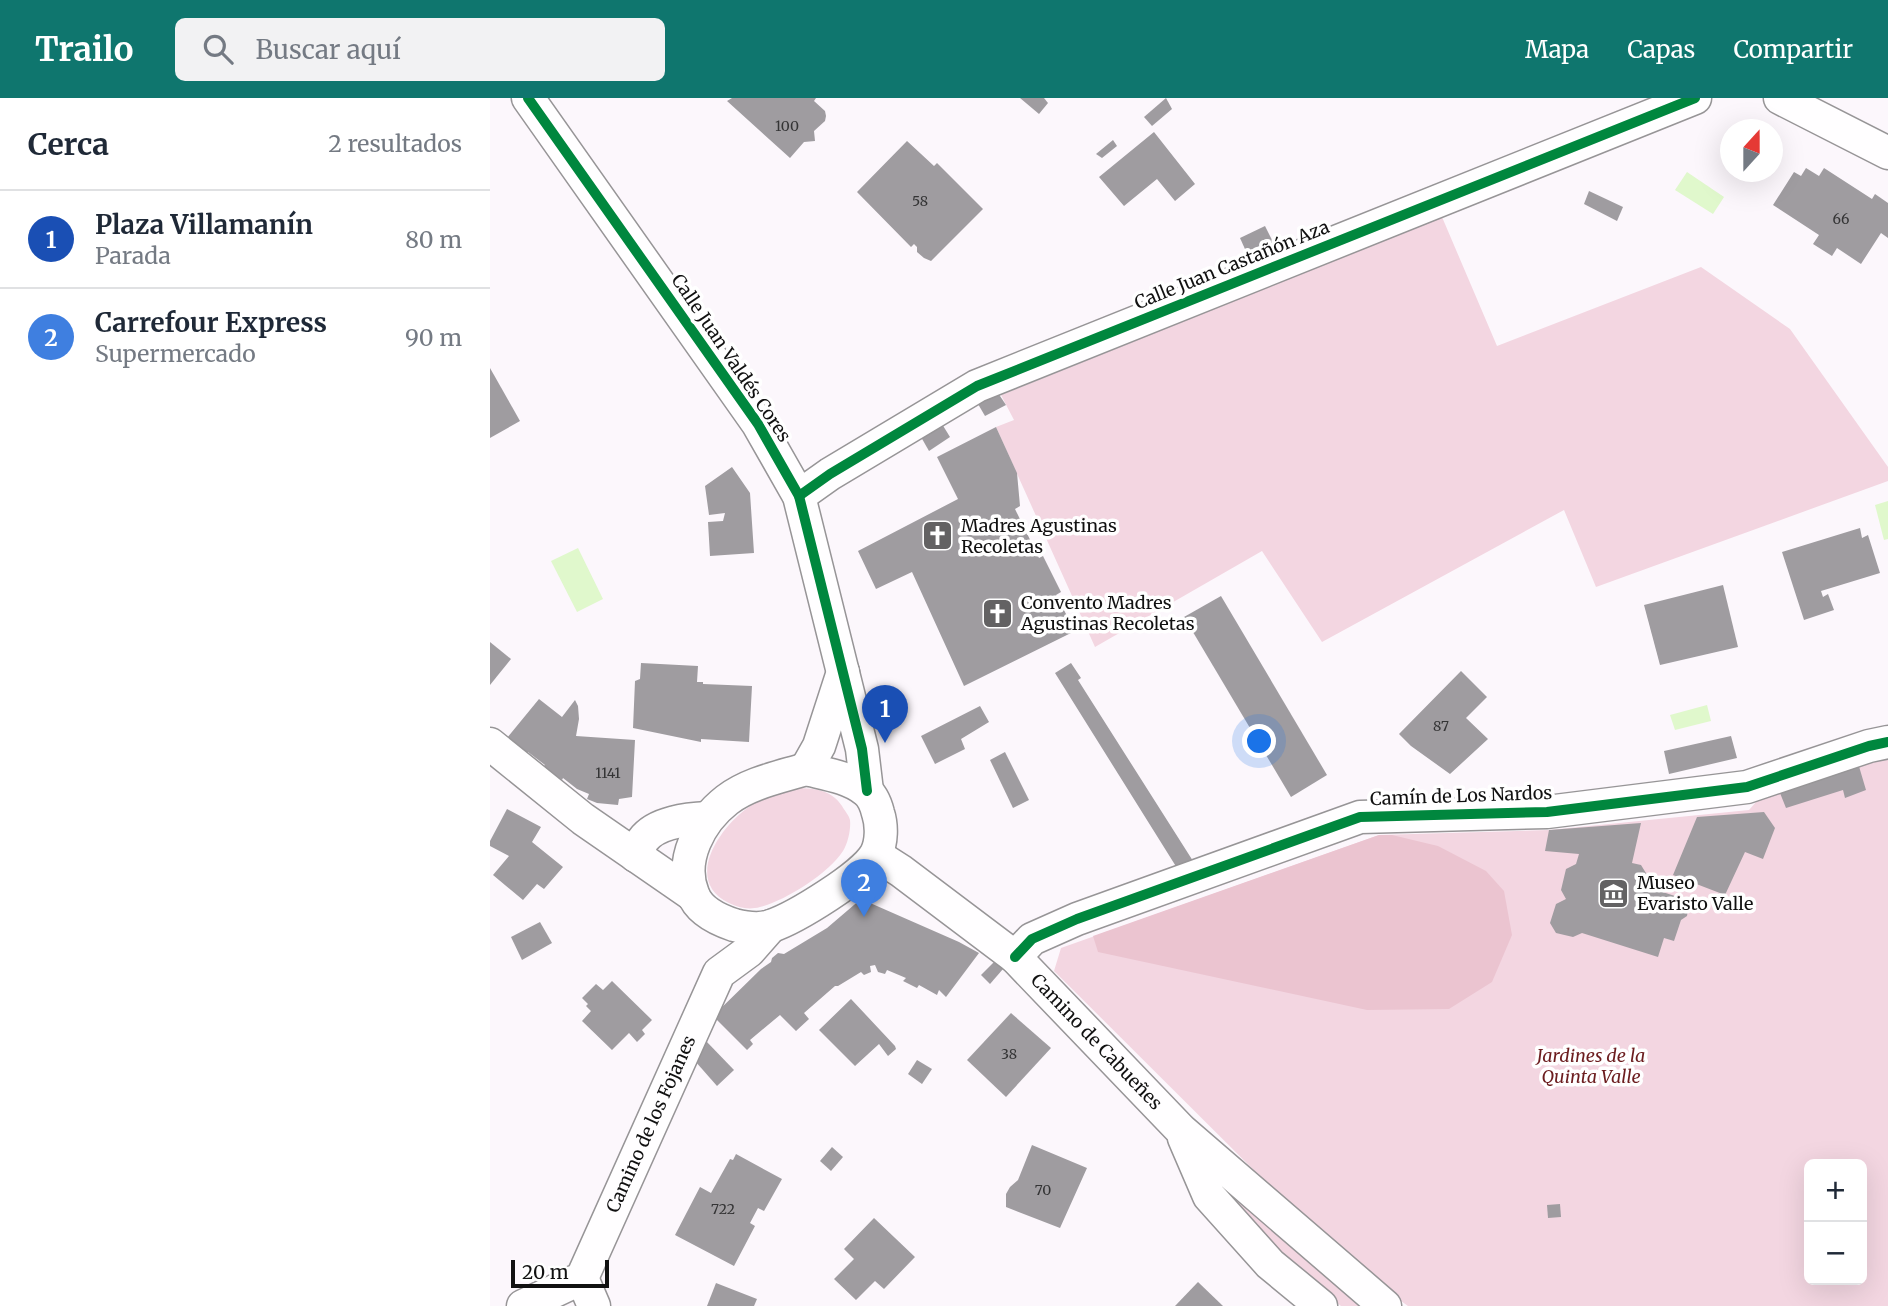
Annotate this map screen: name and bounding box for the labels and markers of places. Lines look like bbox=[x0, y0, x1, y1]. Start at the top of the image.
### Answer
place label: Madres Agustinas Recoletas bbox=[961, 514, 1117, 558]
church icon: Madres Agustinas Recoletas bbox=[921, 519, 955, 553]
place label: Convento Madres Agustinas Recoletas bbox=[1020, 591, 1195, 635]
church icon: Convento Madres Agustinas Recoletas bbox=[981, 596, 1015, 630]
pin: 1 bbox=[862, 685, 908, 743]
pin: 2 bbox=[841, 859, 887, 917]
place label: Museo Evaristo Valle bbox=[1637, 871, 1753, 915]
museum icon: Museo Evaristo Valle bbox=[1597, 876, 1631, 910]

